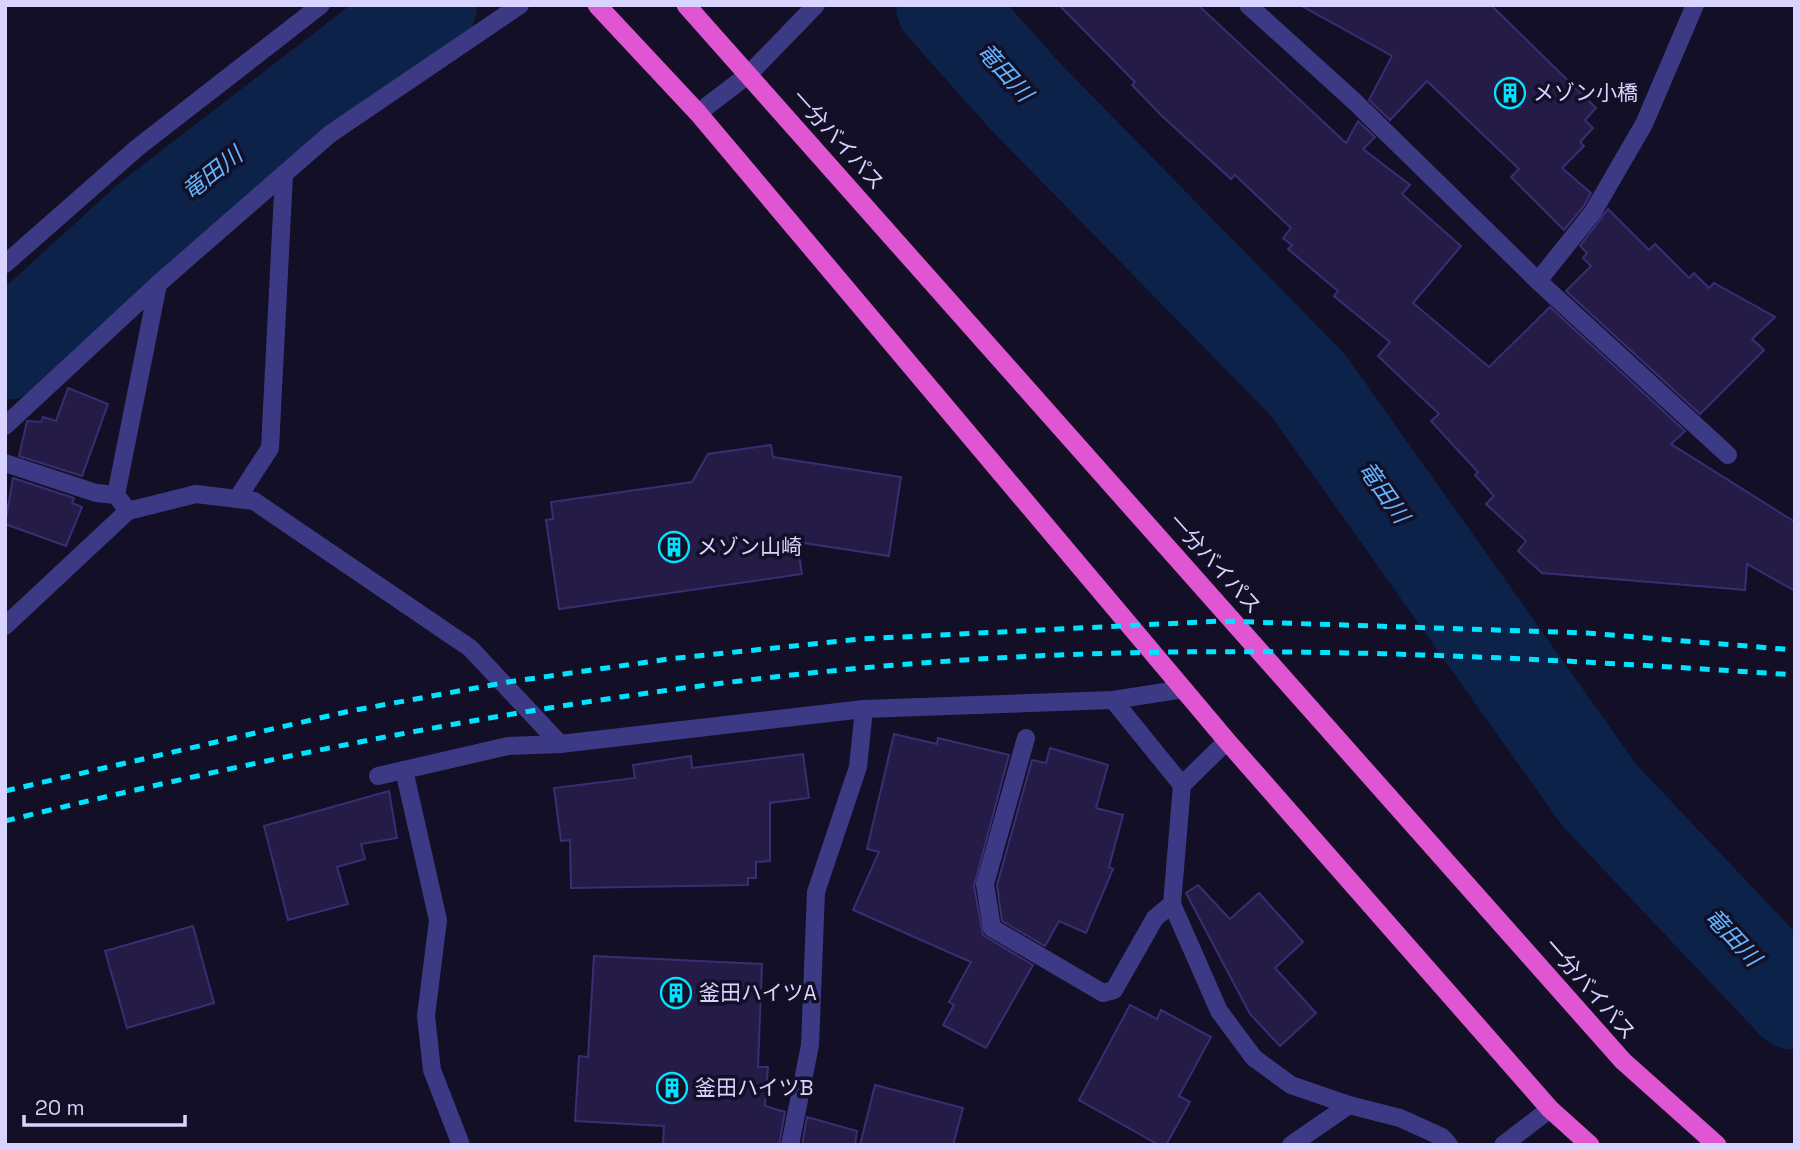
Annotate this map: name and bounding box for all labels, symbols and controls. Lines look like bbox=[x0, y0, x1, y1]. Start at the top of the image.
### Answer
water label: 竜田川 bbox=[971, 36, 1041, 110]
building icon: メゾン小橋 bbox=[1493, 76, 1527, 110]
place label: メゾン小橋 bbox=[1533, 79, 1638, 106]
street label: 一分バイパス bbox=[786, 84, 890, 195]
water label: 竜田川 bbox=[176, 138, 251, 206]
water label: 竜田川 bbox=[1352, 455, 1418, 531]
street label: 一分バイパス bbox=[1163, 508, 1267, 619]
building icon: メゾン山崎 bbox=[657, 530, 691, 564]
place label: メゾン山崎 bbox=[697, 533, 802, 560]
water label: 竜田川 bbox=[1699, 902, 1770, 975]
street label: 一分バイパス bbox=[1539, 932, 1642, 1045]
building icon: 釜田ハイツA bbox=[659, 976, 693, 1010]
place label: 釜田ハイツA bbox=[699, 979, 817, 1006]
building icon: 釜田ハイツB bbox=[655, 1071, 689, 1105]
place label: 釜田ハイツB bbox=[695, 1074, 813, 1101]
scale bar bbox=[24, 1084, 186, 1128]
text: 20 m bbox=[35, 1094, 85, 1121]

